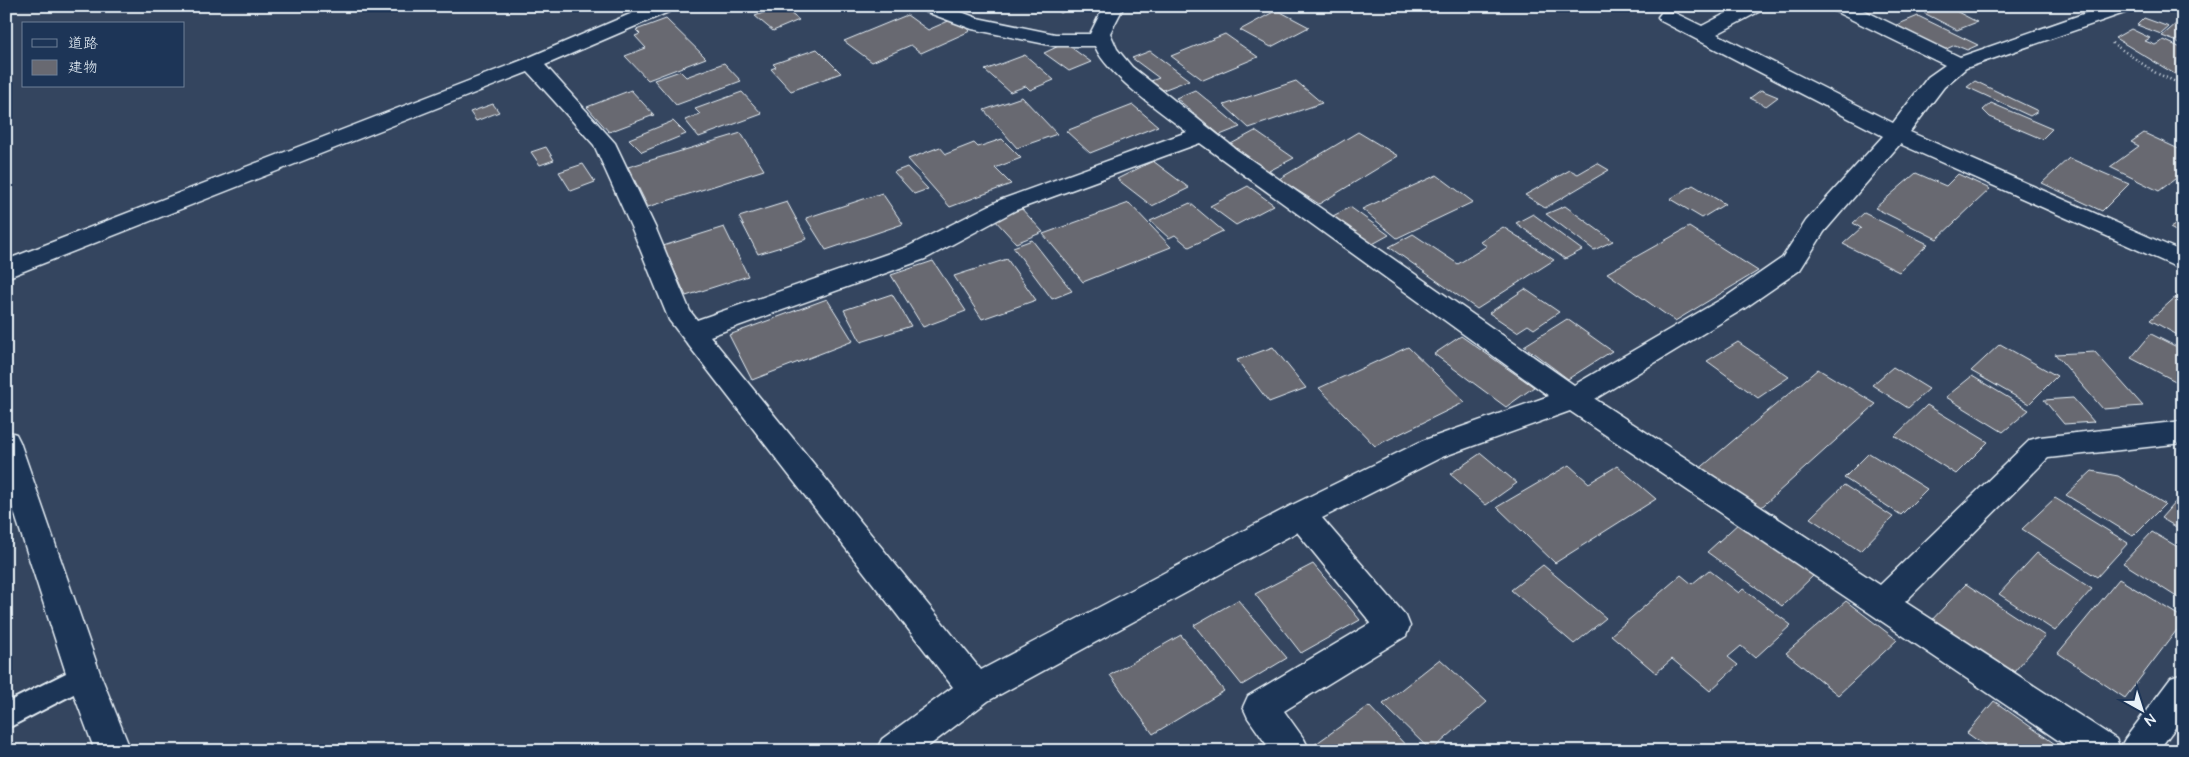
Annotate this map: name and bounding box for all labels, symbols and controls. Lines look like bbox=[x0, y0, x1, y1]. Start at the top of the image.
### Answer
legend bbox=[22, 22, 185, 88]
text: 道路 bbox=[68, 33, 98, 54]
text: 建物 bbox=[68, 57, 98, 78]
north arrow bbox=[2116, 684, 2166, 734]
text: N bbox=[2140, 709, 2159, 730]

